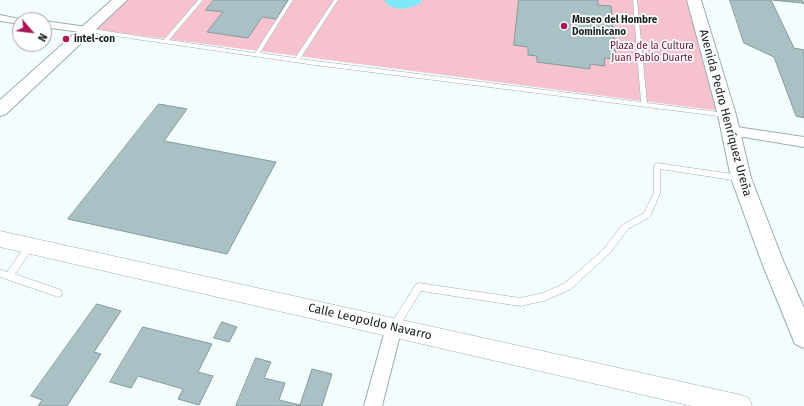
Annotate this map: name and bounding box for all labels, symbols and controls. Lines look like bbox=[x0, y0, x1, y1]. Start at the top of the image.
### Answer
north arrow bbox=[12, 12, 52, 52]
place label: Museo del Hombre Dominicano bbox=[572, 14, 657, 38]
marker: Museo del Hombre Dominicano bbox=[559, 21, 569, 31]
street label: Avenida Pedro Henríquez Ureña bbox=[696, 28, 754, 198]
text: N bbox=[35, 31, 50, 44]
place label: intel-con bbox=[74, 33, 115, 45]
marker: intel-con bbox=[61, 34, 71, 44]
park label: Plaza de la Cultura Juan Pablo Duarte bbox=[610, 40, 694, 64]
street label: Calle Leopoldo Navarro bbox=[307, 301, 433, 343]

